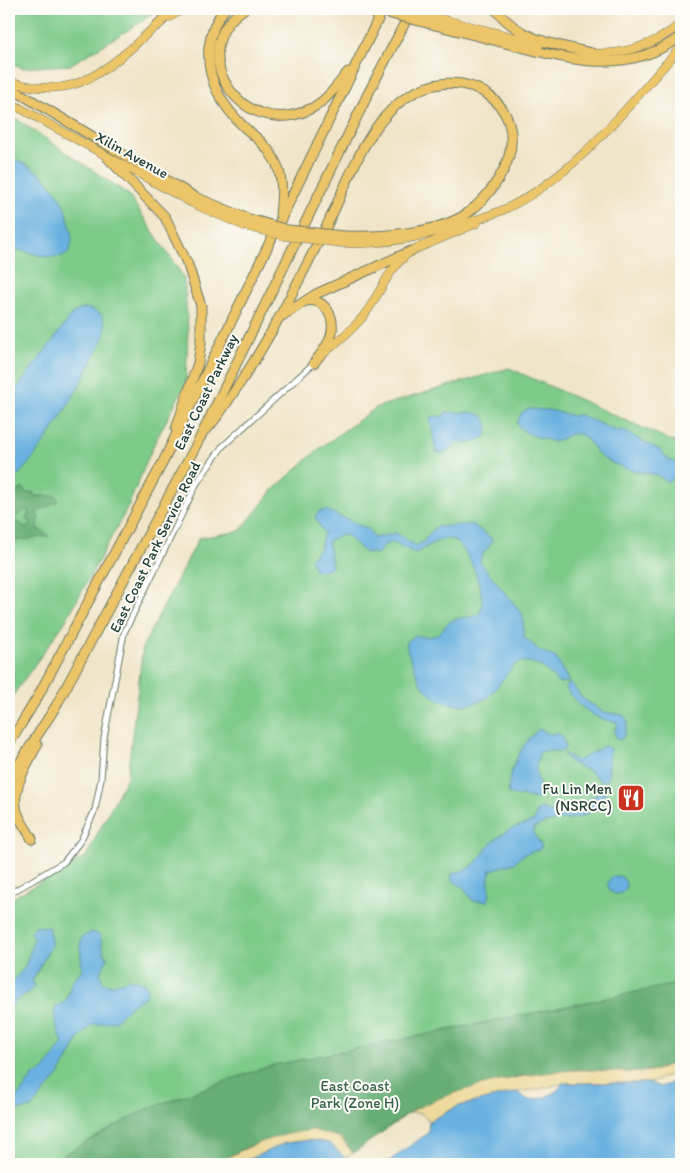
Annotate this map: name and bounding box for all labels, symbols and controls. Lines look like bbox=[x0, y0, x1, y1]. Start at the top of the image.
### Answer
street label: Xilin Avenue bbox=[92, 128, 172, 182]
street label: East Coast Parkway bbox=[170, 331, 242, 453]
street label: East Coast Park Service Road bbox=[106, 458, 205, 636]
place label: Fu Lin Men (NSRCC) bbox=[543, 780, 612, 815]
restaurant icon: Fu Lin Men (NSRCC) bbox=[616, 783, 646, 813]
park label: East Coast Park (Zone H) bbox=[311, 1077, 399, 1112]

